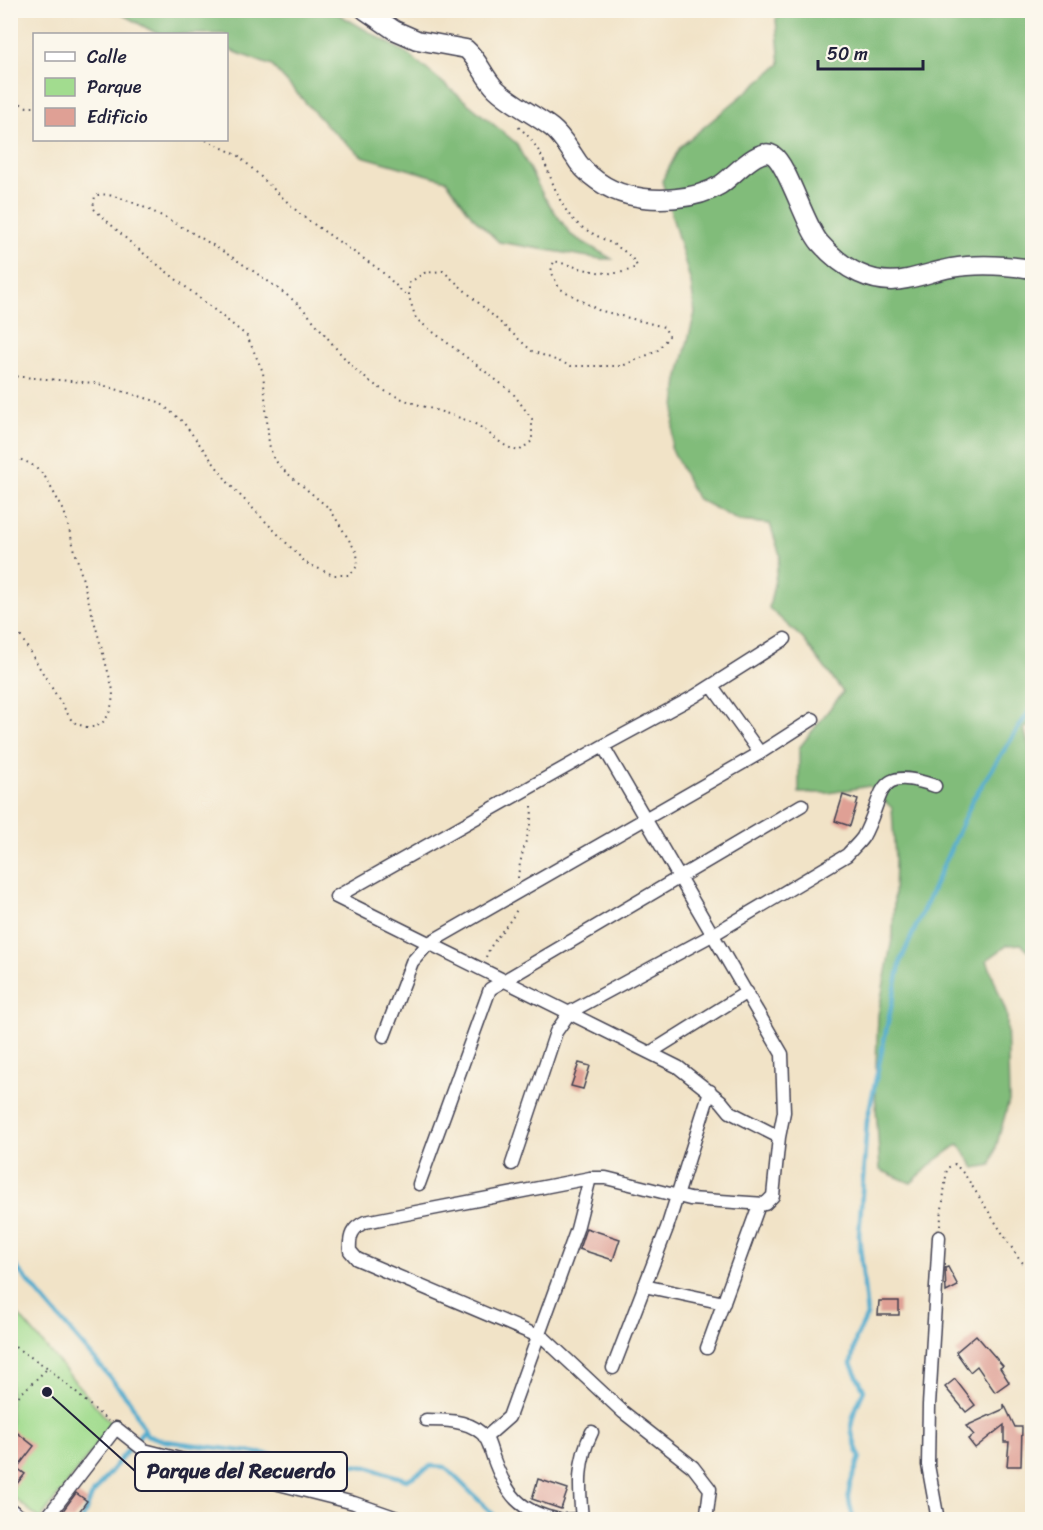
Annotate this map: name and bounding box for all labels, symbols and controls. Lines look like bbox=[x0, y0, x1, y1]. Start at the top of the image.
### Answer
legend bbox=[33, 33, 228, 141]
scale bar bbox=[818, 33, 923, 71]
text: 50 m bbox=[827, 38, 868, 70]
text: Calle bbox=[87, 41, 127, 73]
text: Parque bbox=[87, 71, 142, 103]
text: Edificio bbox=[87, 101, 148, 133]
callout: Parque del Recuerdo bbox=[135, 1452, 347, 1491]
text: Parque del Recuerdo bbox=[147, 1452, 336, 1490]

